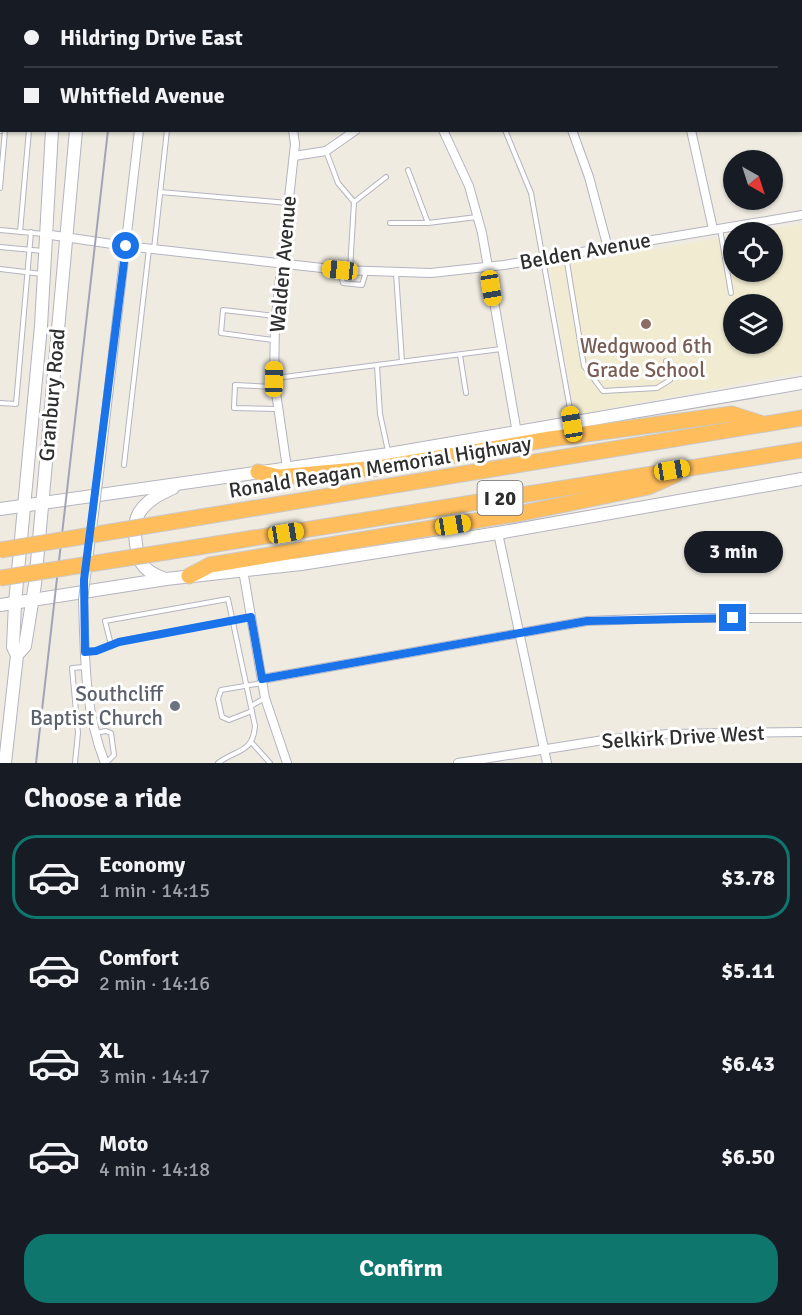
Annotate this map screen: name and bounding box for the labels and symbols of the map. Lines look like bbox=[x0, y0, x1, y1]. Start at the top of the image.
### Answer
north arrow bbox=[723, 150, 783, 210]
street label: Walden Avenue bbox=[264, 195, 302, 333]
street label: Belden Avenue bbox=[517, 227, 653, 275]
route start bbox=[112, 232, 139, 259]
car bbox=[321, 259, 359, 281]
car bbox=[479, 269, 503, 307]
marker: Wedgwood 6th Grade School bbox=[639, 317, 653, 331]
street label: Granbury Road bbox=[33, 327, 71, 463]
place label: Wedgwood 6th Grade School bbox=[580, 333, 712, 383]
car bbox=[265, 361, 283, 397]
car bbox=[560, 405, 584, 443]
street label: Ronald Reagan Memorial Highway bbox=[227, 430, 533, 504]
car bbox=[653, 458, 691, 482]
road number: I 20 bbox=[478, 481, 522, 515]
car bbox=[434, 513, 472, 537]
car bbox=[267, 521, 305, 545]
callout: 3 min bbox=[684, 531, 783, 573]
route end bbox=[719, 604, 746, 631]
place label: Southcliff Baptist Church bbox=[30, 681, 165, 731]
marker: Southcliff Baptist Church bbox=[168, 699, 182, 713]
street label: Selkirk Drive West bbox=[601, 720, 765, 754]

